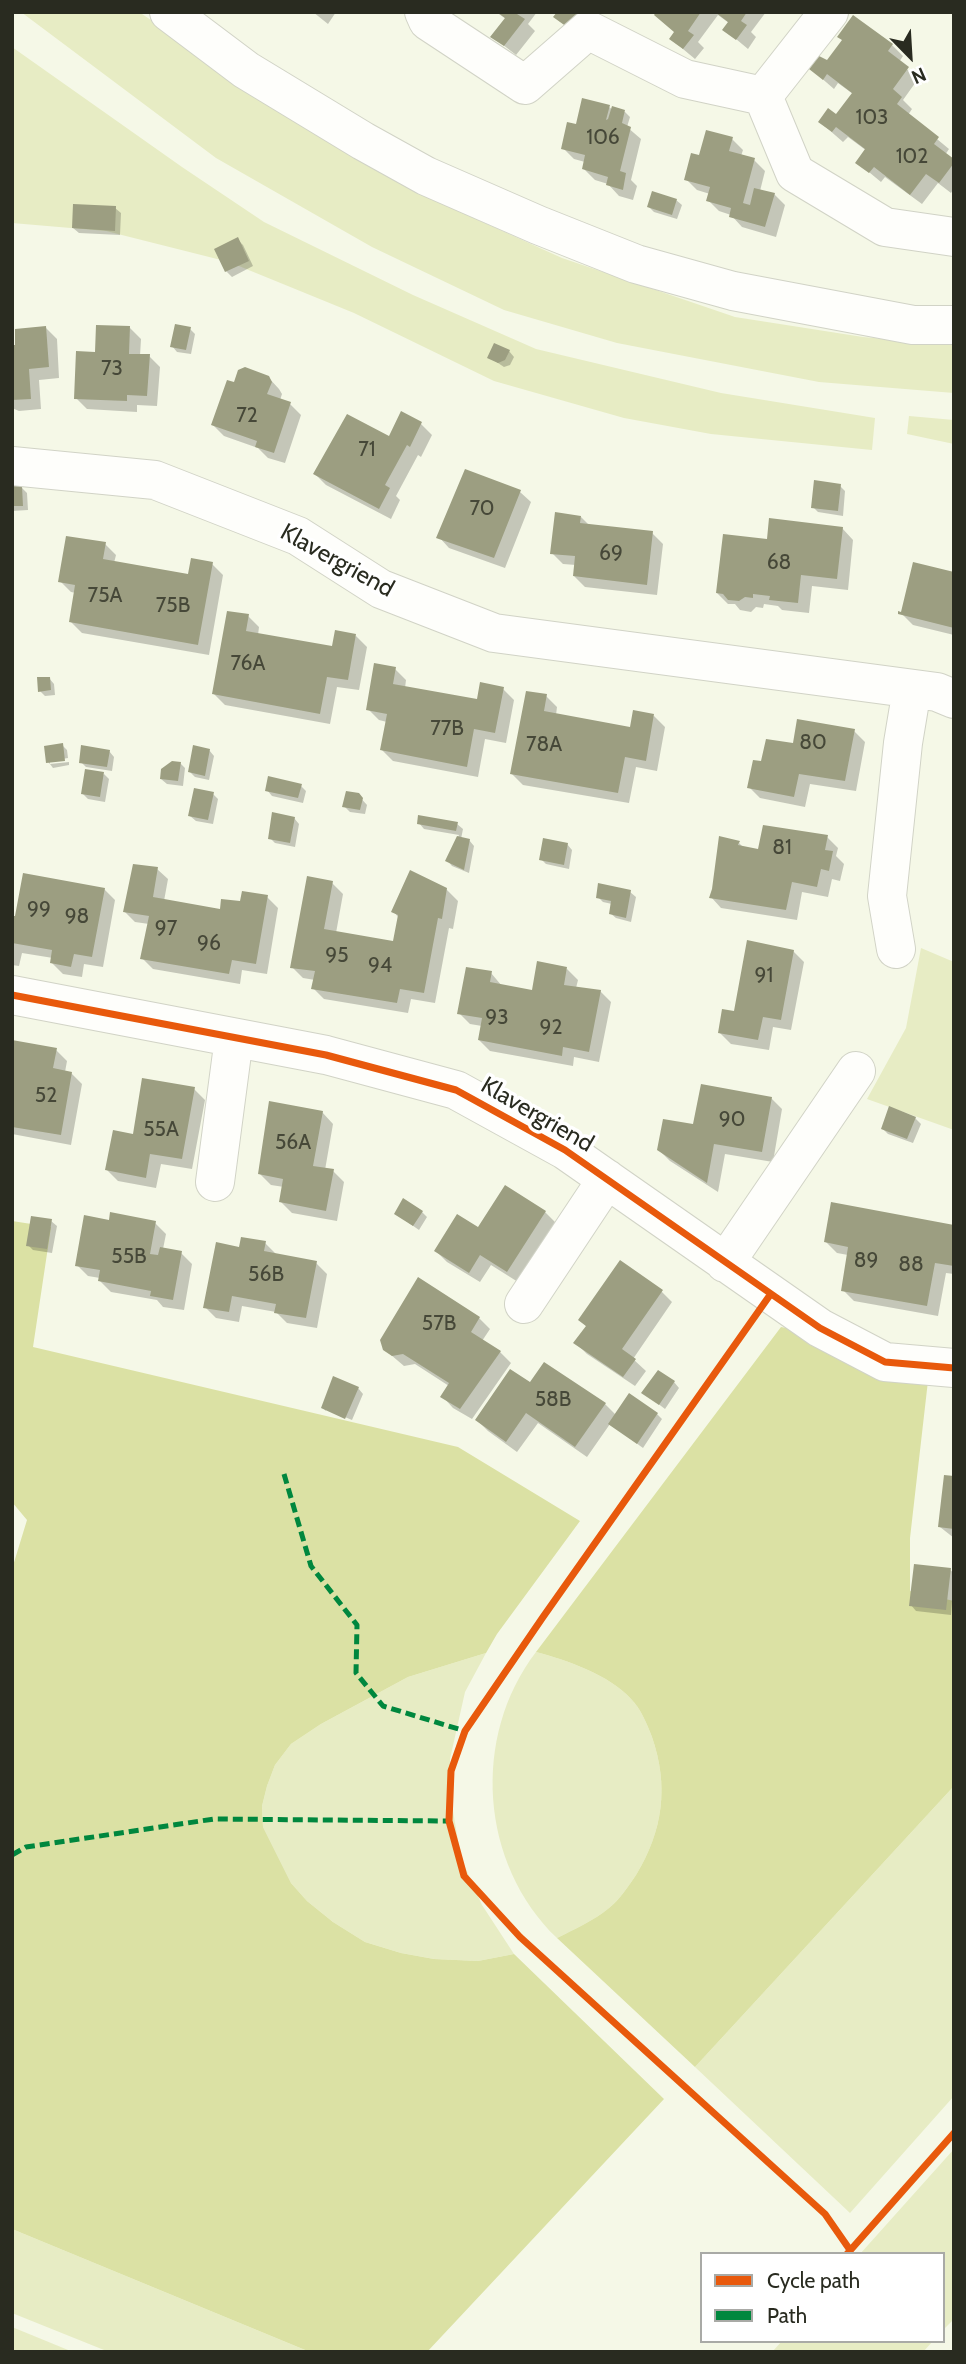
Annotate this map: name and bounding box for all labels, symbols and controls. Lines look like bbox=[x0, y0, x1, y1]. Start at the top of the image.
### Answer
north arrow bbox=[875, 21, 945, 91]
text: N bbox=[908, 62, 930, 89]
house number: 103 bbox=[856, 105, 888, 131]
house number: 106 bbox=[586, 125, 620, 151]
house number: 102 bbox=[896, 144, 928, 170]
house number: 73 bbox=[101, 356, 123, 382]
house number: 72 bbox=[236, 403, 258, 429]
house number: 71 bbox=[358, 437, 376, 463]
house number: 70 bbox=[469, 496, 495, 522]
street label: Klavergriend bbox=[275, 518, 399, 604]
house number: 69 bbox=[599, 541, 623, 567]
house number: 68 bbox=[767, 550, 791, 576]
house number: 75A bbox=[88, 583, 122, 609]
house number: 75B bbox=[156, 593, 190, 619]
house number: 76A bbox=[231, 651, 265, 677]
house number: 77B bbox=[430, 716, 464, 742]
house number: 80 bbox=[799, 730, 827, 756]
house number: 78A bbox=[526, 732, 562, 758]
house number: 81 bbox=[772, 835, 792, 861]
house number: 99 bbox=[27, 897, 51, 923]
house number: 98 bbox=[65, 904, 89, 930]
house number: 97 bbox=[155, 916, 177, 942]
house number: 96 bbox=[197, 931, 221, 957]
house number: 95 bbox=[325, 943, 349, 969]
house number: 94 bbox=[368, 953, 392, 979]
house number: 91 bbox=[755, 963, 773, 989]
house number: 93 bbox=[485, 1005, 509, 1031]
house number: 92 bbox=[540, 1015, 562, 1041]
street label: Klavergriend bbox=[476, 1071, 598, 1159]
house number: 52 bbox=[35, 1083, 57, 1109]
house number: 90 bbox=[719, 1107, 745, 1133]
house number: 55A bbox=[143, 1117, 179, 1143]
house number: 56A bbox=[275, 1130, 311, 1156]
house number: 55B bbox=[111, 1244, 147, 1270]
house number: 89 bbox=[854, 1248, 878, 1274]
house number: 88 bbox=[898, 1252, 924, 1278]
house number: 56B bbox=[248, 1262, 284, 1288]
house number: 57B bbox=[422, 1311, 456, 1337]
house number: 58B bbox=[535, 1387, 571, 1413]
legend bbox=[700, 2252, 945, 2343]
text: Cycle path bbox=[767, 2268, 860, 2293]
text: Path bbox=[767, 2303, 807, 2328]

